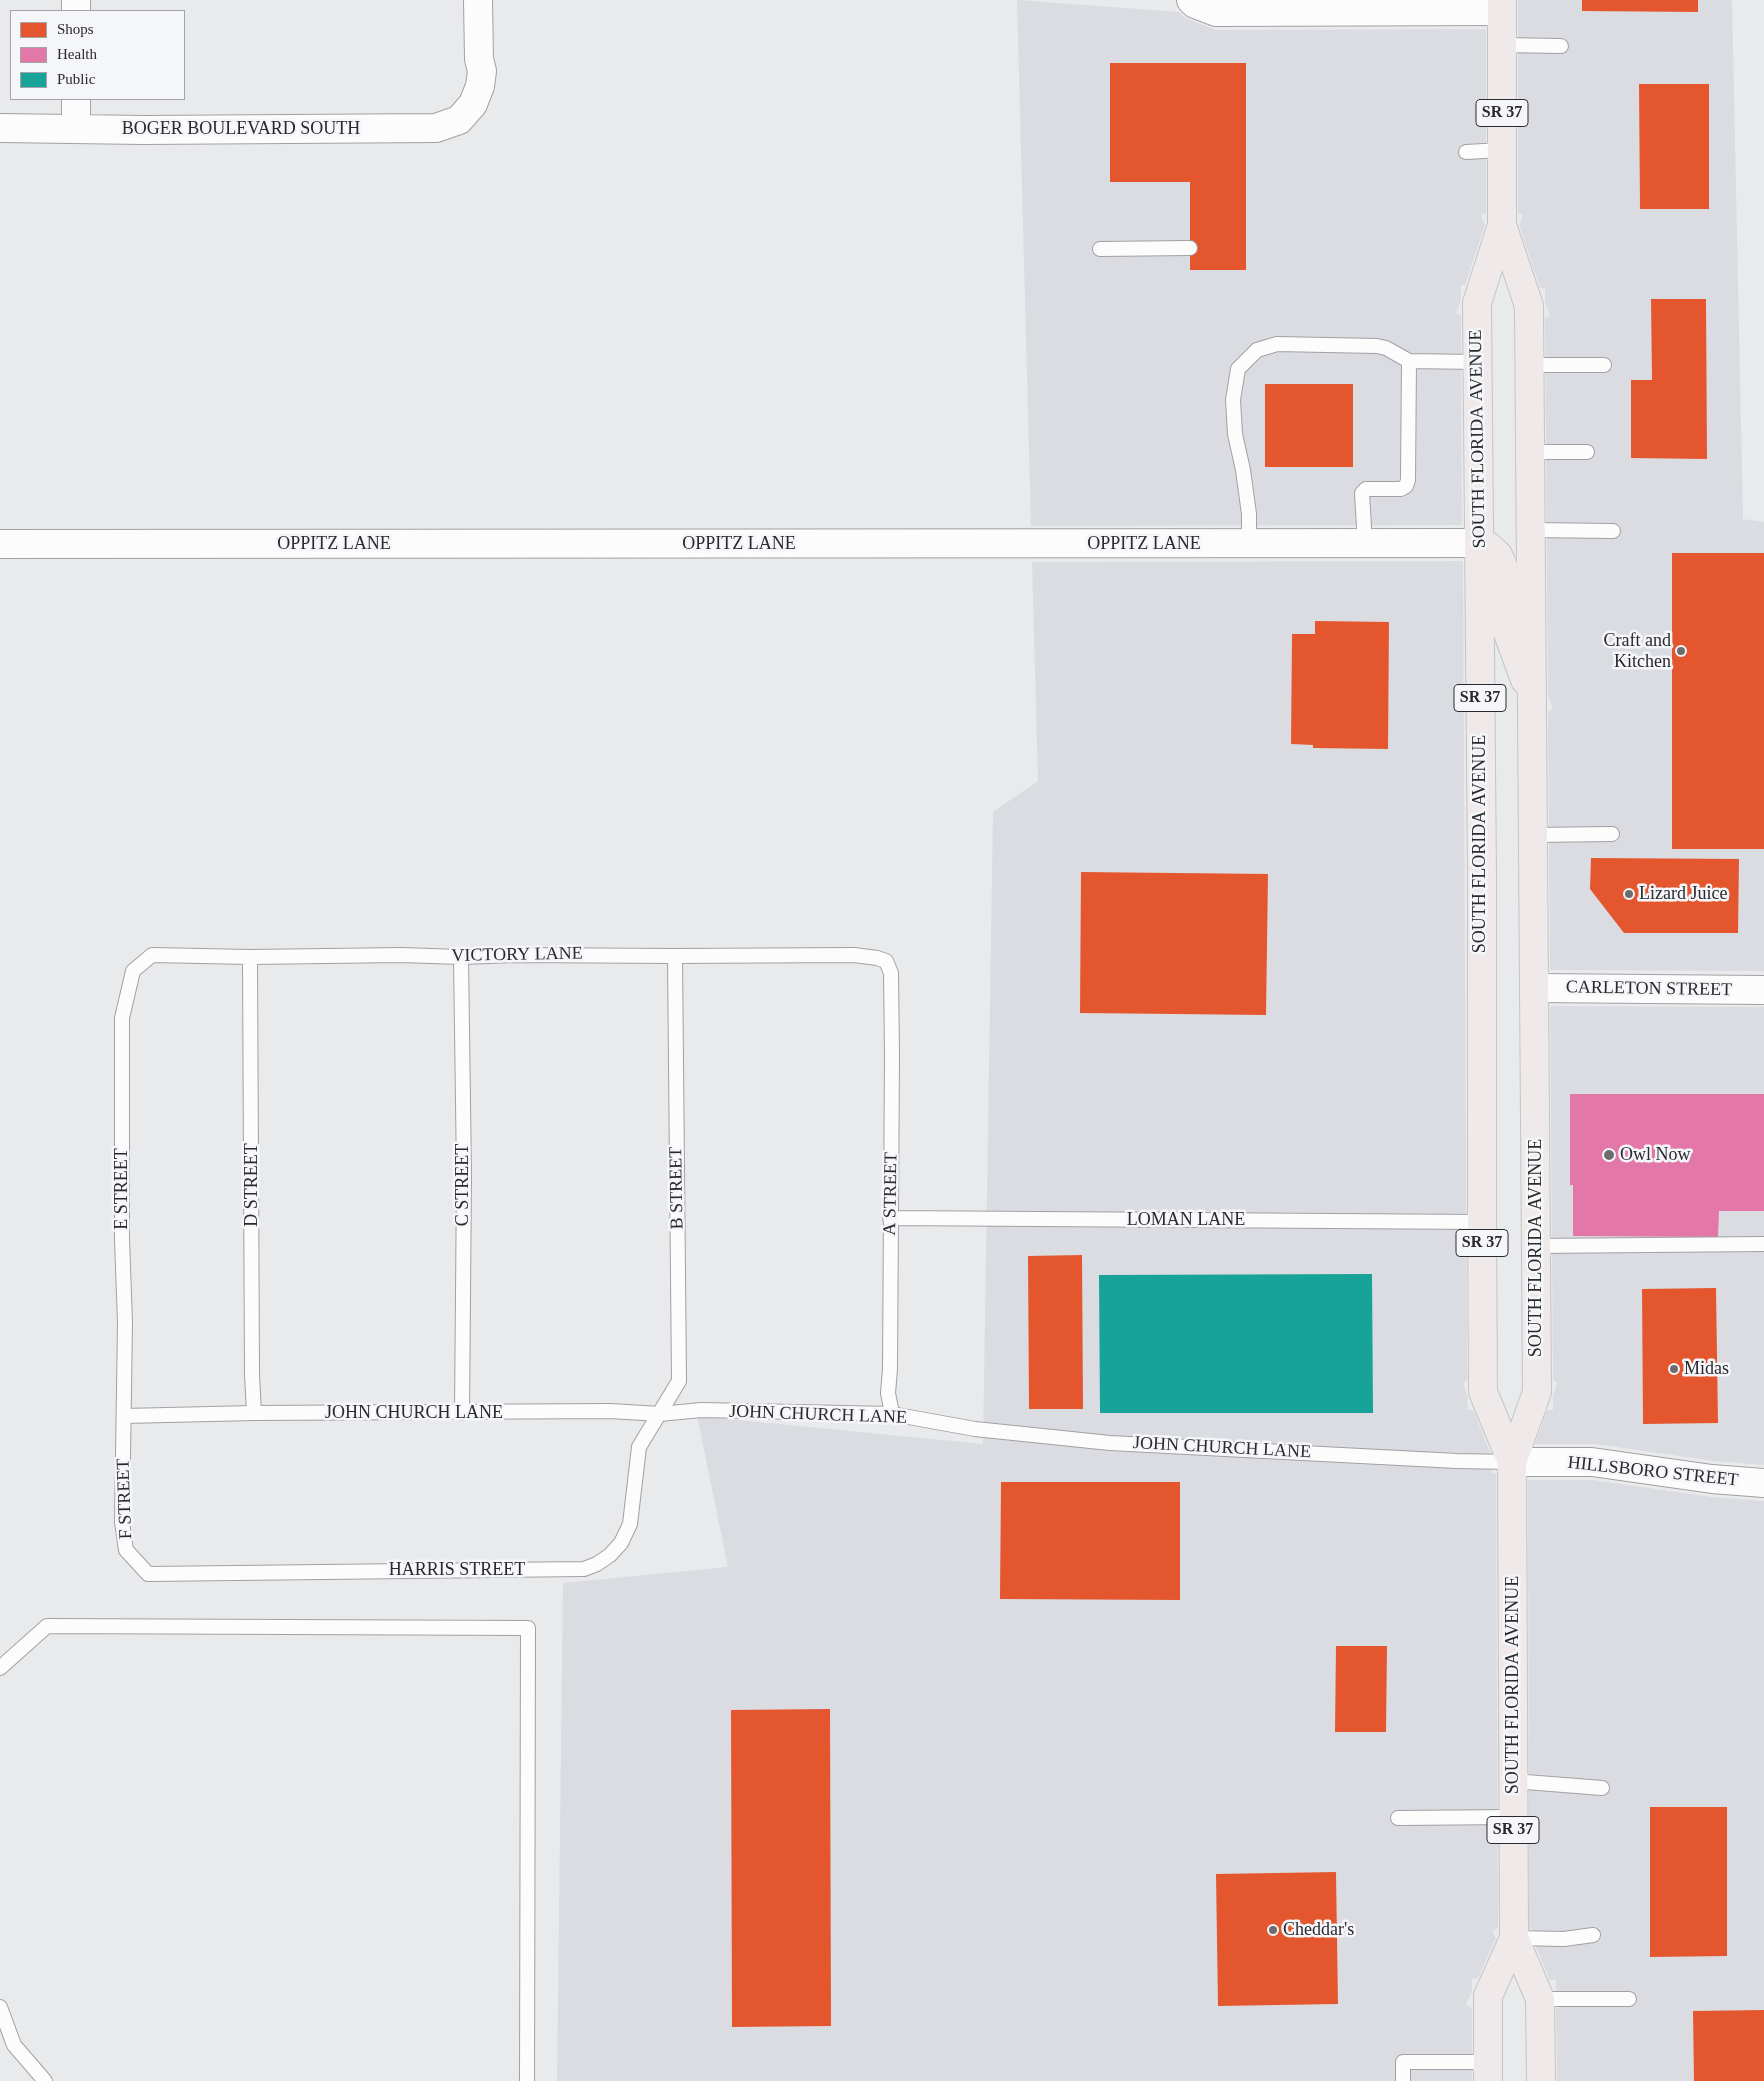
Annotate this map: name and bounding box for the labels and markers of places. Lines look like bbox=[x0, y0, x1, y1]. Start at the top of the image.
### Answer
place label: Craft and Kitchen bbox=[1604, 630, 1671, 672]
marker: Craft and Kitchen bbox=[1675, 645, 1687, 657]
place label: Lizard Juice bbox=[1639, 883, 1727, 905]
marker: Lizard Juice bbox=[1623, 888, 1635, 900]
place label: Owl Now bbox=[1620, 1144, 1690, 1166]
marker: Owl Now bbox=[1602, 1148, 1616, 1162]
place label: Midas bbox=[1684, 1358, 1729, 1380]
marker: Midas bbox=[1668, 1363, 1680, 1375]
place label: Cheddar's bbox=[1283, 1919, 1354, 1941]
marker: Cheddar's bbox=[1267, 1924, 1279, 1936]

